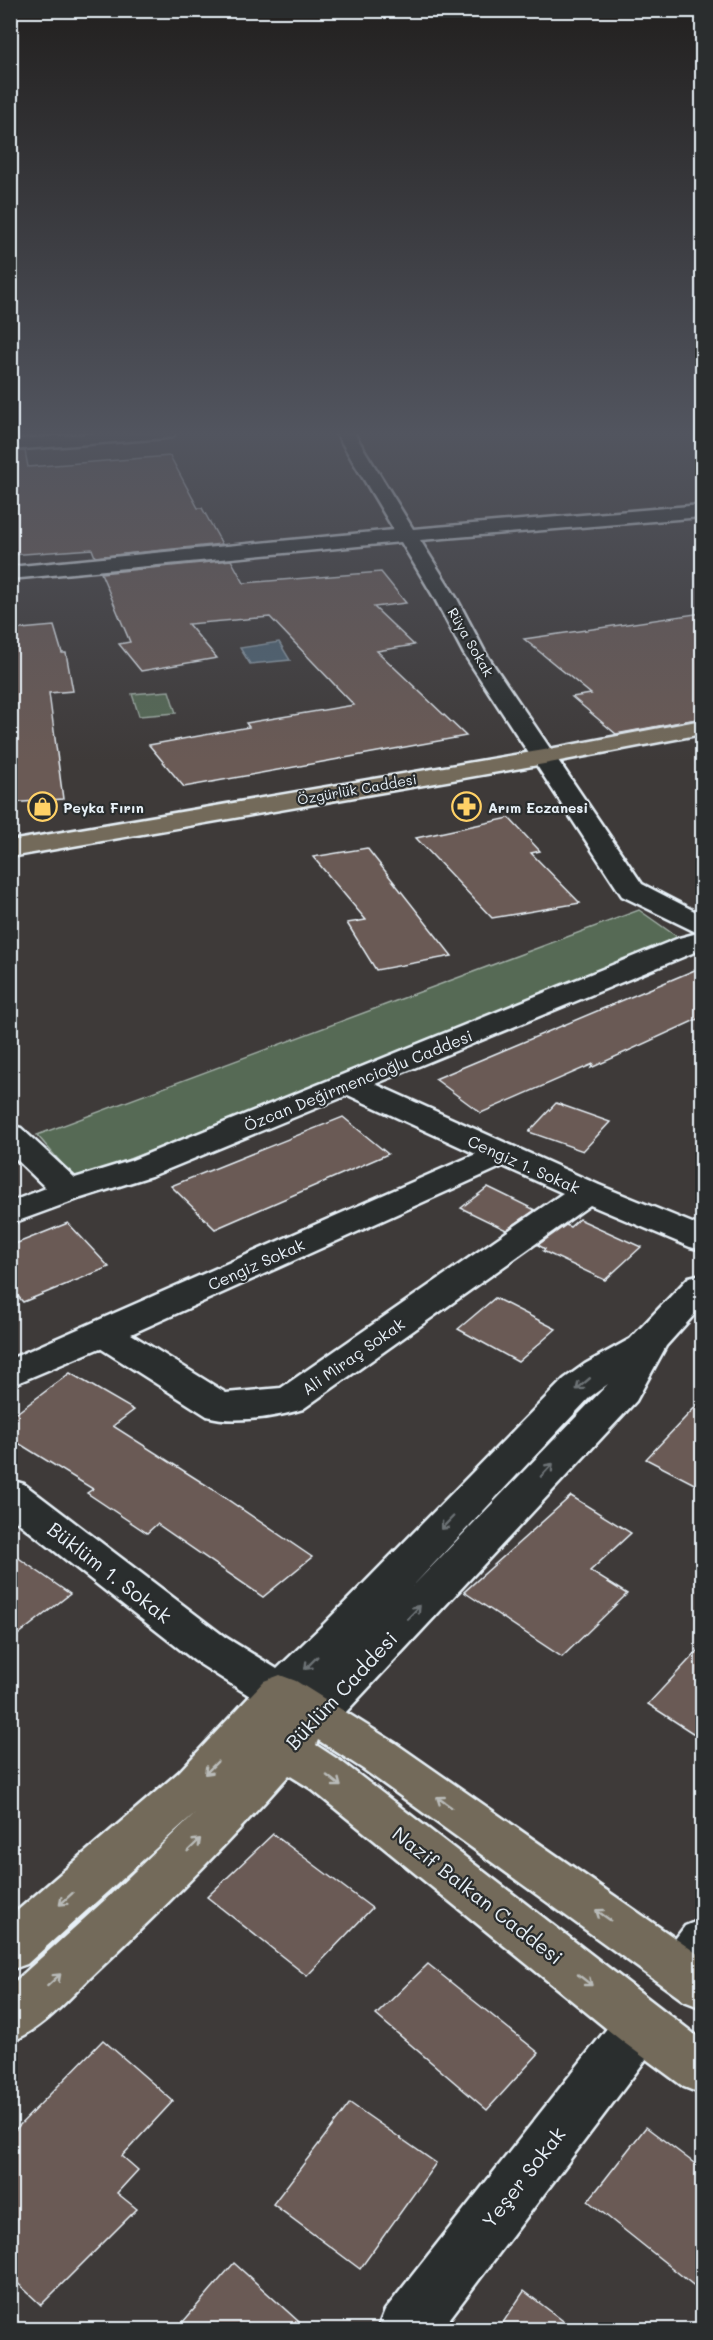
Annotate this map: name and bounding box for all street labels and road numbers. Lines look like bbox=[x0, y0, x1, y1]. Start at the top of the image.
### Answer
street label: Rüya Sokak bbox=[444, 604, 498, 680]
street label: Özgürlük Caddesi bbox=[296, 769, 418, 809]
street label: Özcan Değirmencioğlu Caddesi bbox=[241, 1024, 475, 1136]
street label: Cengiz 1. Sokak bbox=[465, 1130, 583, 1198]
street label: Cengiz Sokak bbox=[204, 1233, 308, 1295]
street label: Ali Miraç Sokak bbox=[298, 1313, 408, 1399]
street label: Büklüm 1. Sokak bbox=[43, 1515, 177, 1629]
street label: Büklüm Caddesi bbox=[279, 1625, 403, 1755]
street label: Nazif Balkan Caddesi bbox=[387, 1820, 569, 1970]
street label: Yeşer Sokak bbox=[475, 2121, 571, 2233]

